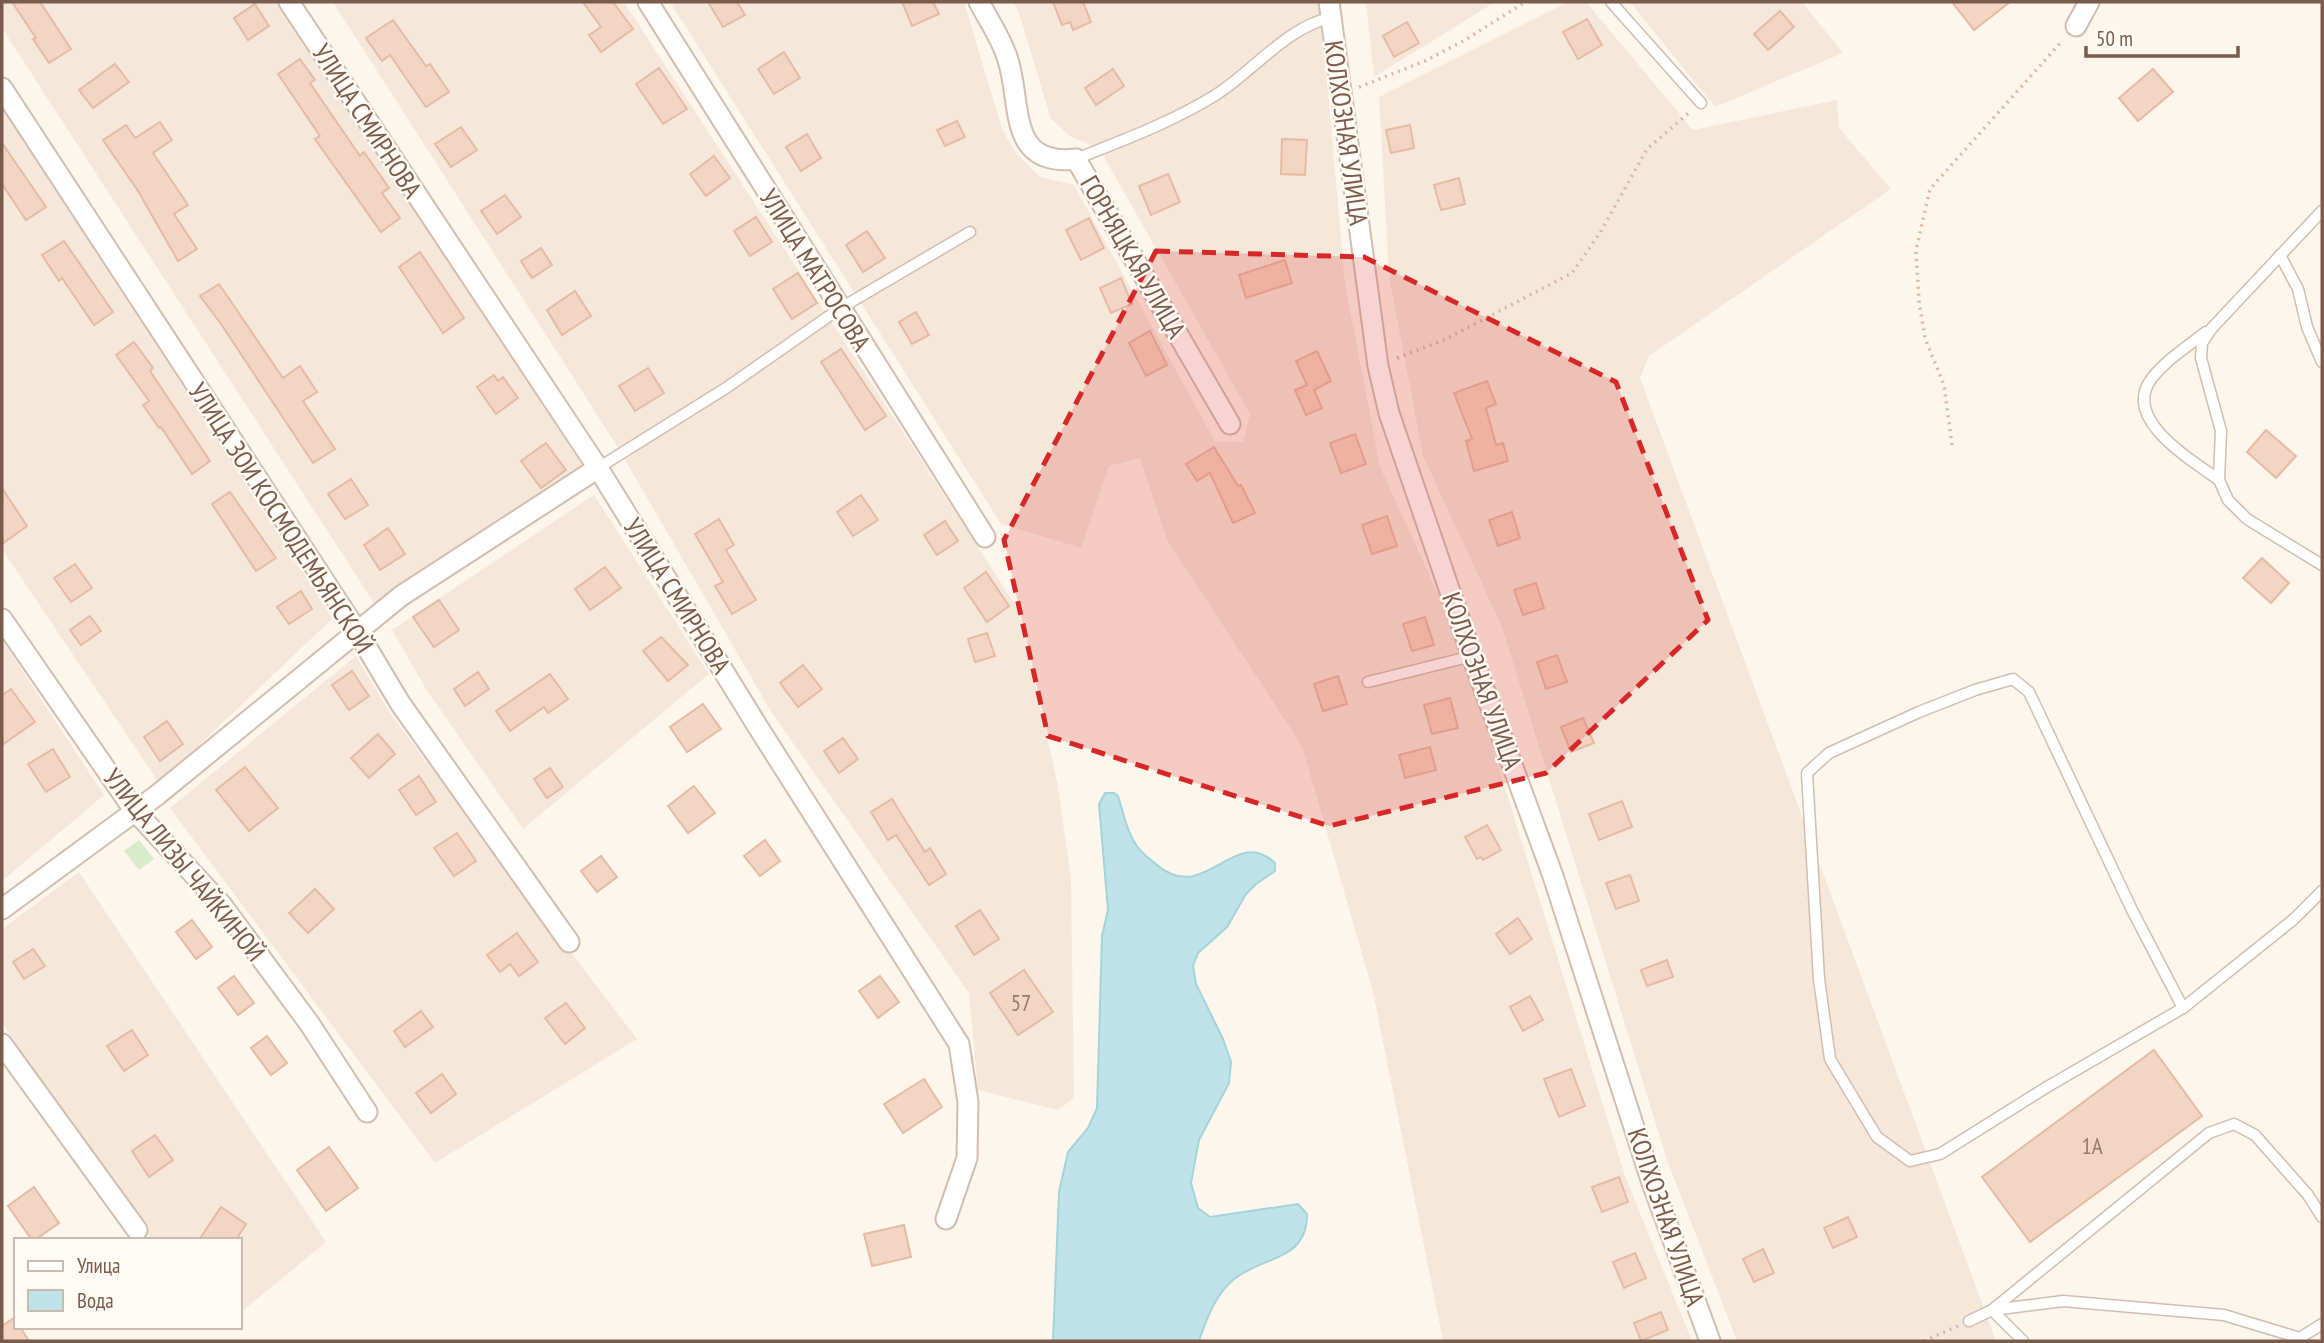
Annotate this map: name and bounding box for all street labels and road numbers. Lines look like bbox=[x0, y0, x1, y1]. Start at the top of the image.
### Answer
street label: УЛИЦА СМИРНОВА bbox=[305, 38, 430, 205]
street label: КОЛХОЗНАЯ УЛИЦА bbox=[1317, 38, 1376, 228]
street label: ГОРНЯЦКАЯ УЛИЦА bbox=[1074, 170, 1194, 345]
street label: УЛИЦА МАТРОСОВА bbox=[752, 183, 879, 357]
street label: УЛИЦА ЗОИ КОСМОДЕМЬЯНСКОЙ bbox=[182, 376, 381, 659]
street label: УЛИЦА СМИРНОВА bbox=[617, 512, 739, 680]
street label: КОЛХОЗНАЯ УЛИЦА bbox=[1435, 588, 1530, 775]
street label: УЛИЦА ЛИЗЫ ЧАЙКИНОЙ bbox=[97, 762, 272, 968]
street label: КОЛХОЗНАЯ УЛИЦА bbox=[1621, 1123, 1713, 1311]

